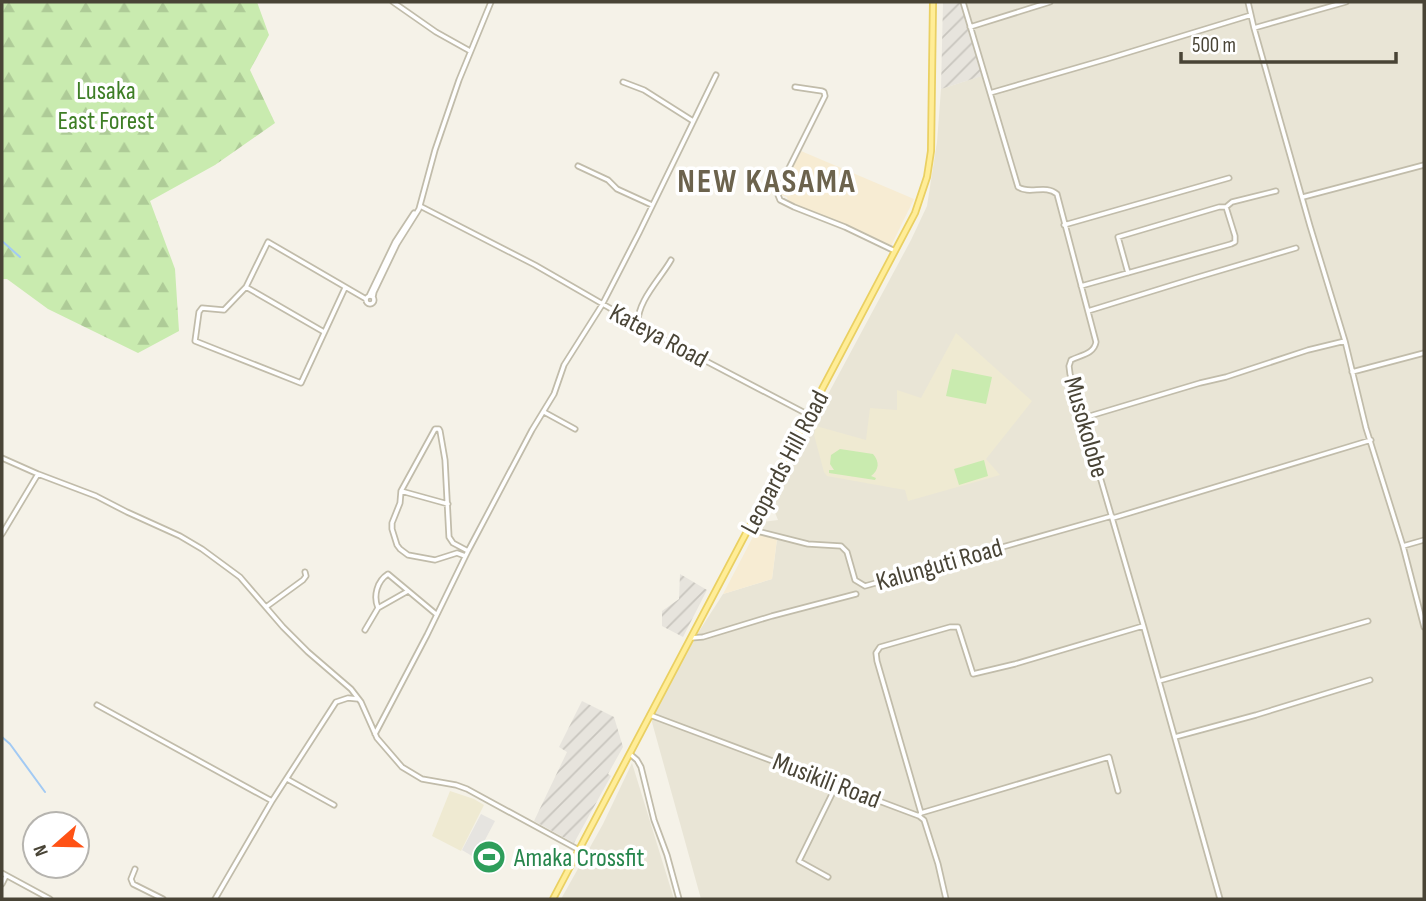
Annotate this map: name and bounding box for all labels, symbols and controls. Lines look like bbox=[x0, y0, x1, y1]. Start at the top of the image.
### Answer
scale bar bbox=[1181, 21, 1396, 65]
text: 500 m bbox=[1192, 33, 1236, 58]
park label: Lusaka East Forest bbox=[58, 76, 154, 137]
district label: NEW KASAMA bbox=[677, 162, 857, 202]
street label: Kateya Road bbox=[604, 298, 713, 375]
street label: Musokolobe bbox=[1056, 373, 1115, 481]
street label: Leopards Hill Road bbox=[735, 386, 836, 540]
street label: Kalunguti Road bbox=[873, 533, 1006, 598]
street label: Musikili Road bbox=[768, 747, 885, 816]
north arrow bbox=[21, 810, 91, 880]
sports icon: Amaka Crossfit bbox=[470, 838, 508, 876]
text: N bbox=[29, 842, 54, 859]
place label: Amaka Crossfit bbox=[513, 843, 644, 874]

